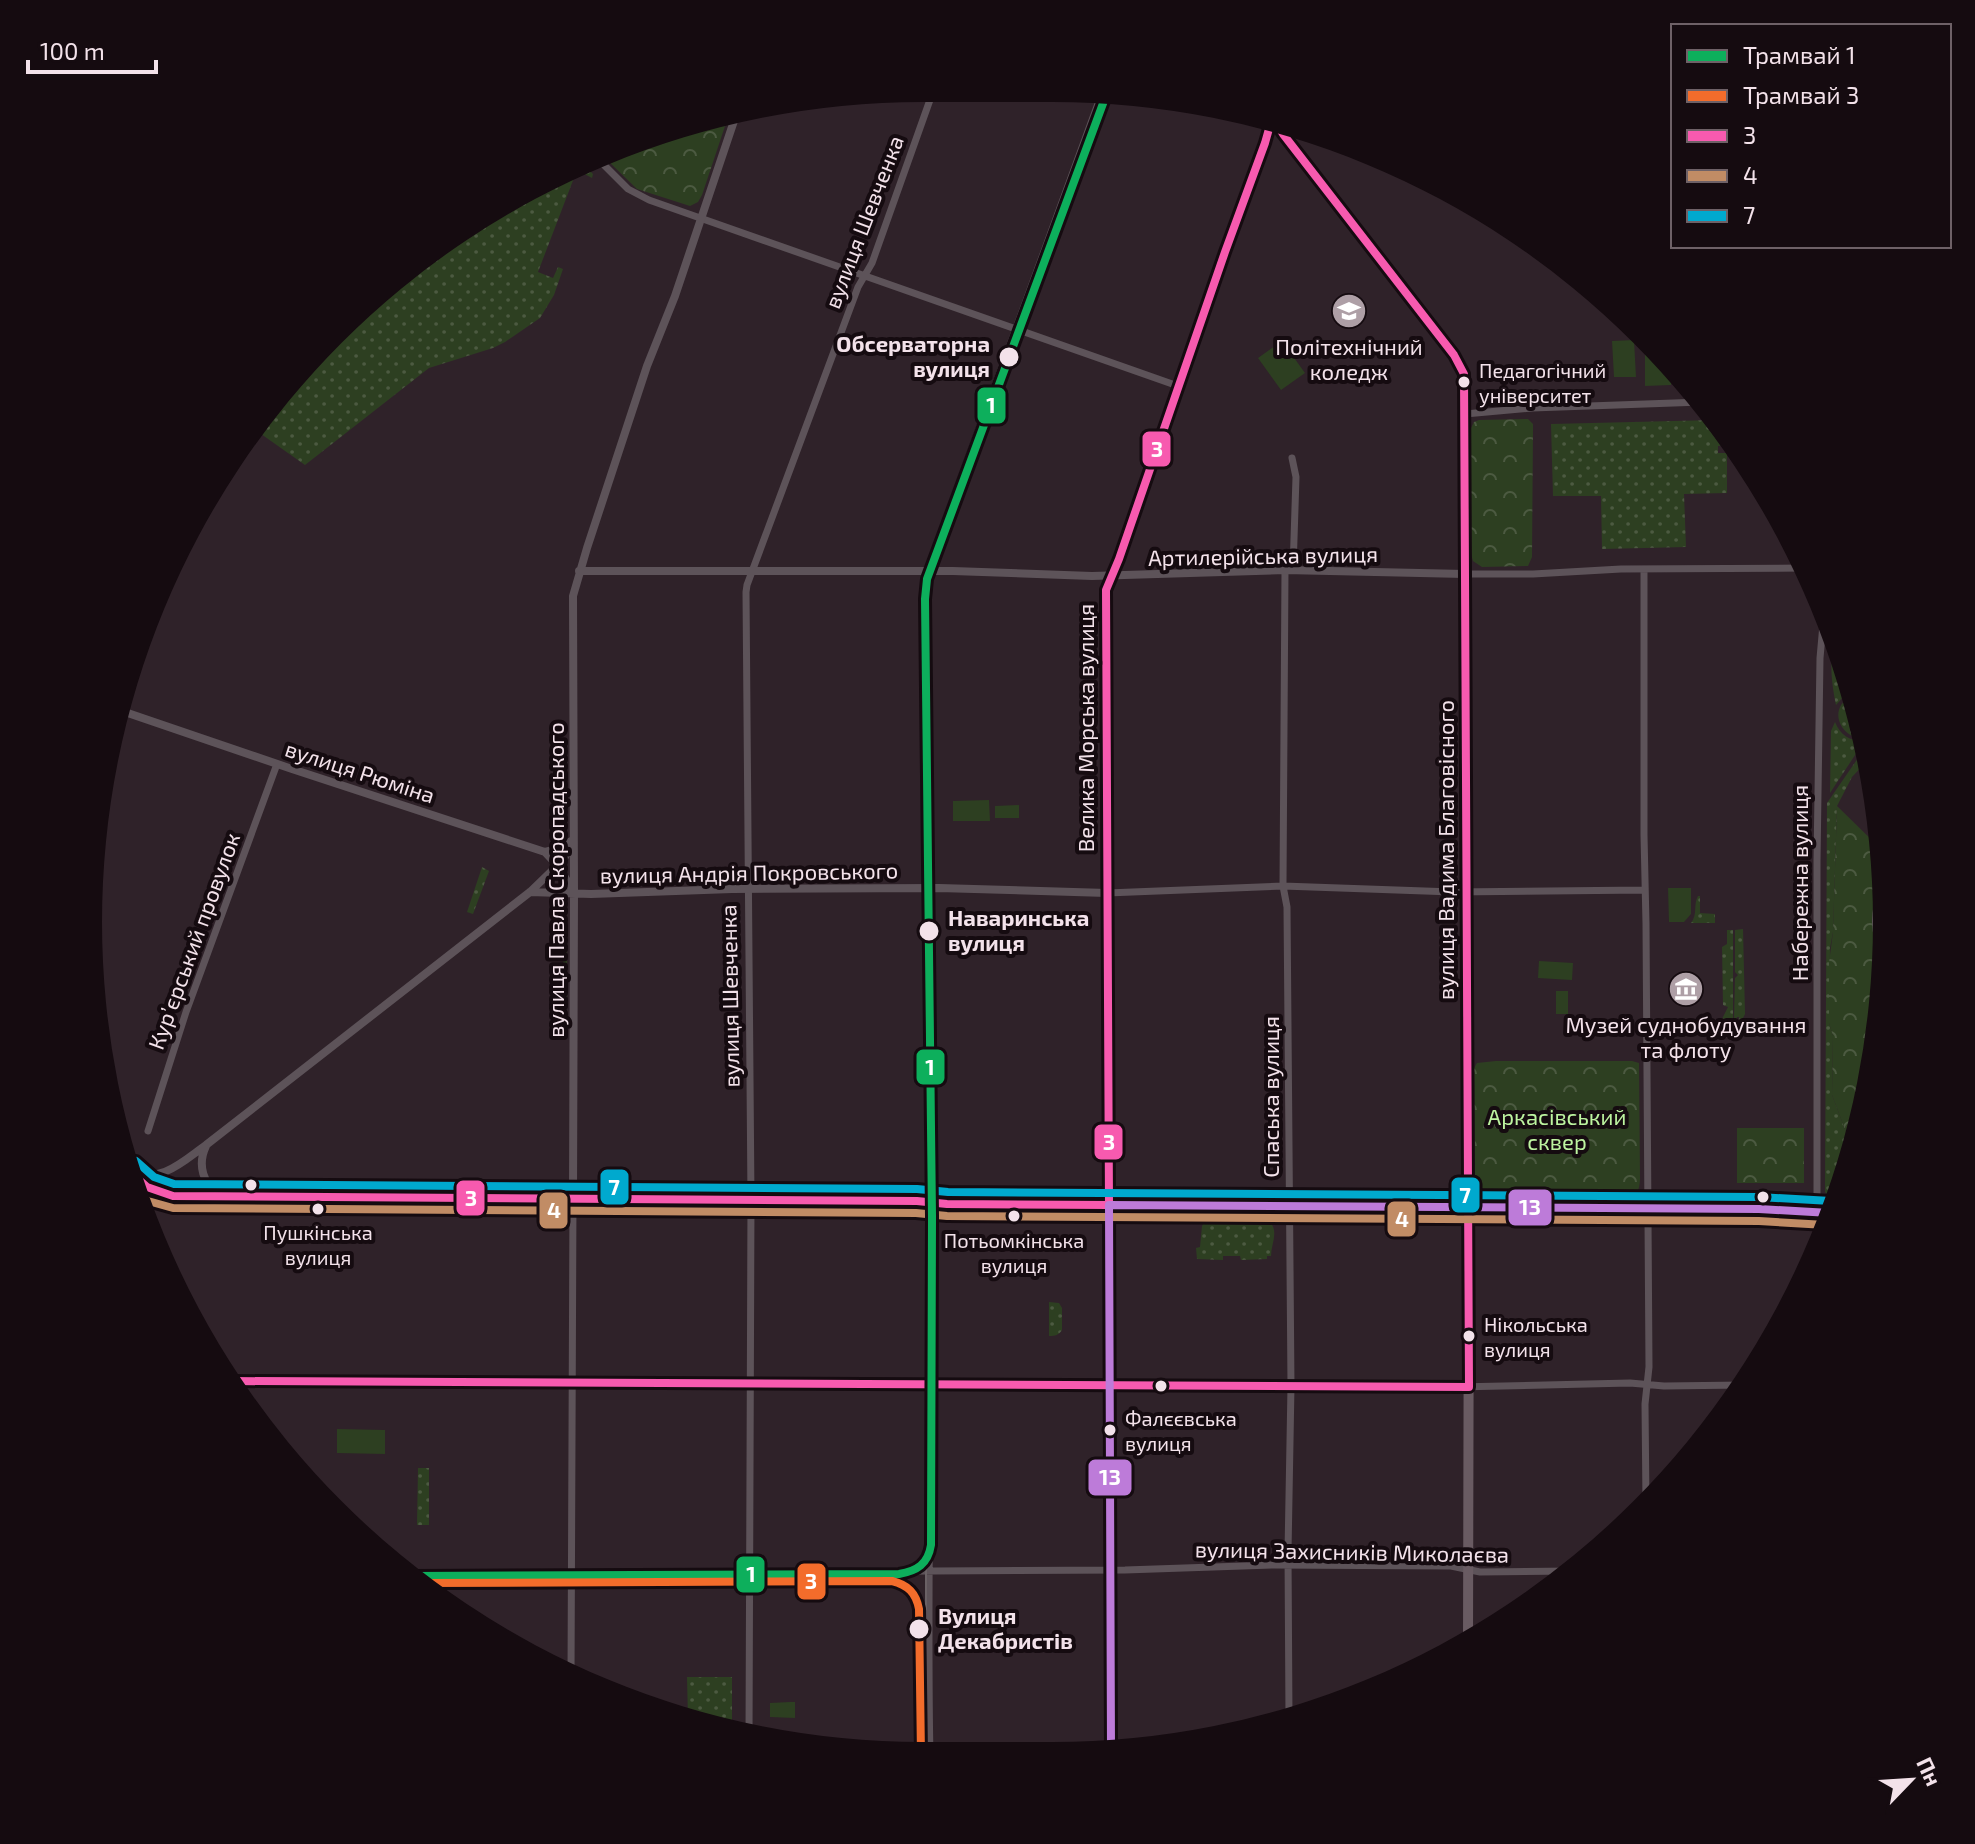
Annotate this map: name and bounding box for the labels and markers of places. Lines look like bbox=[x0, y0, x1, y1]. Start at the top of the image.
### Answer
school or university icon: Політехнічний коледж bbox=[1330, 292, 1368, 330]
place label: Обсерваторна вулиця bbox=[836, 330, 990, 381]
place label: Політехнічний коледж bbox=[1275, 333, 1423, 384]
marker: Обсерваторна вулиця bbox=[997, 345, 1021, 369]
place label: Педагогічний університет bbox=[1479, 358, 1606, 408]
marker: Педагогічний університет bbox=[1456, 374, 1472, 390]
place label: Наваринська вулиця bbox=[948, 904, 1089, 955]
marker: Наваринська вулиця bbox=[917, 919, 941, 943]
museum icon: Музей суднобудування та флоту bbox=[1667, 970, 1705, 1008]
place label: Музей суднобудування та флоту bbox=[1565, 1011, 1807, 1063]
unlabelled marker bbox=[243, 1177, 259, 1193]
unlabelled marker bbox=[1755, 1189, 1771, 1205]
marker: Пушкінська вулиця bbox=[310, 1201, 326, 1217]
marker: Потьомкінська вулиця bbox=[1006, 1208, 1022, 1224]
place label: Пушкінська вулиця bbox=[263, 1220, 373, 1270]
place label: Потьомкінська вулиця bbox=[944, 1228, 1084, 1278]
place label: Нікольська вулиця bbox=[1484, 1312, 1588, 1362]
marker: Нікольська вулиця bbox=[1461, 1328, 1477, 1344]
unlabelled marker bbox=[1153, 1378, 1169, 1394]
place label: Фалєєвська вулиця bbox=[1125, 1406, 1237, 1456]
marker: Фалєєвська вулиця bbox=[1102, 1422, 1118, 1438]
place label: Вулиця Декабристів bbox=[938, 1602, 1073, 1653]
marker: Вулиця Декабристів bbox=[907, 1617, 931, 1641]

